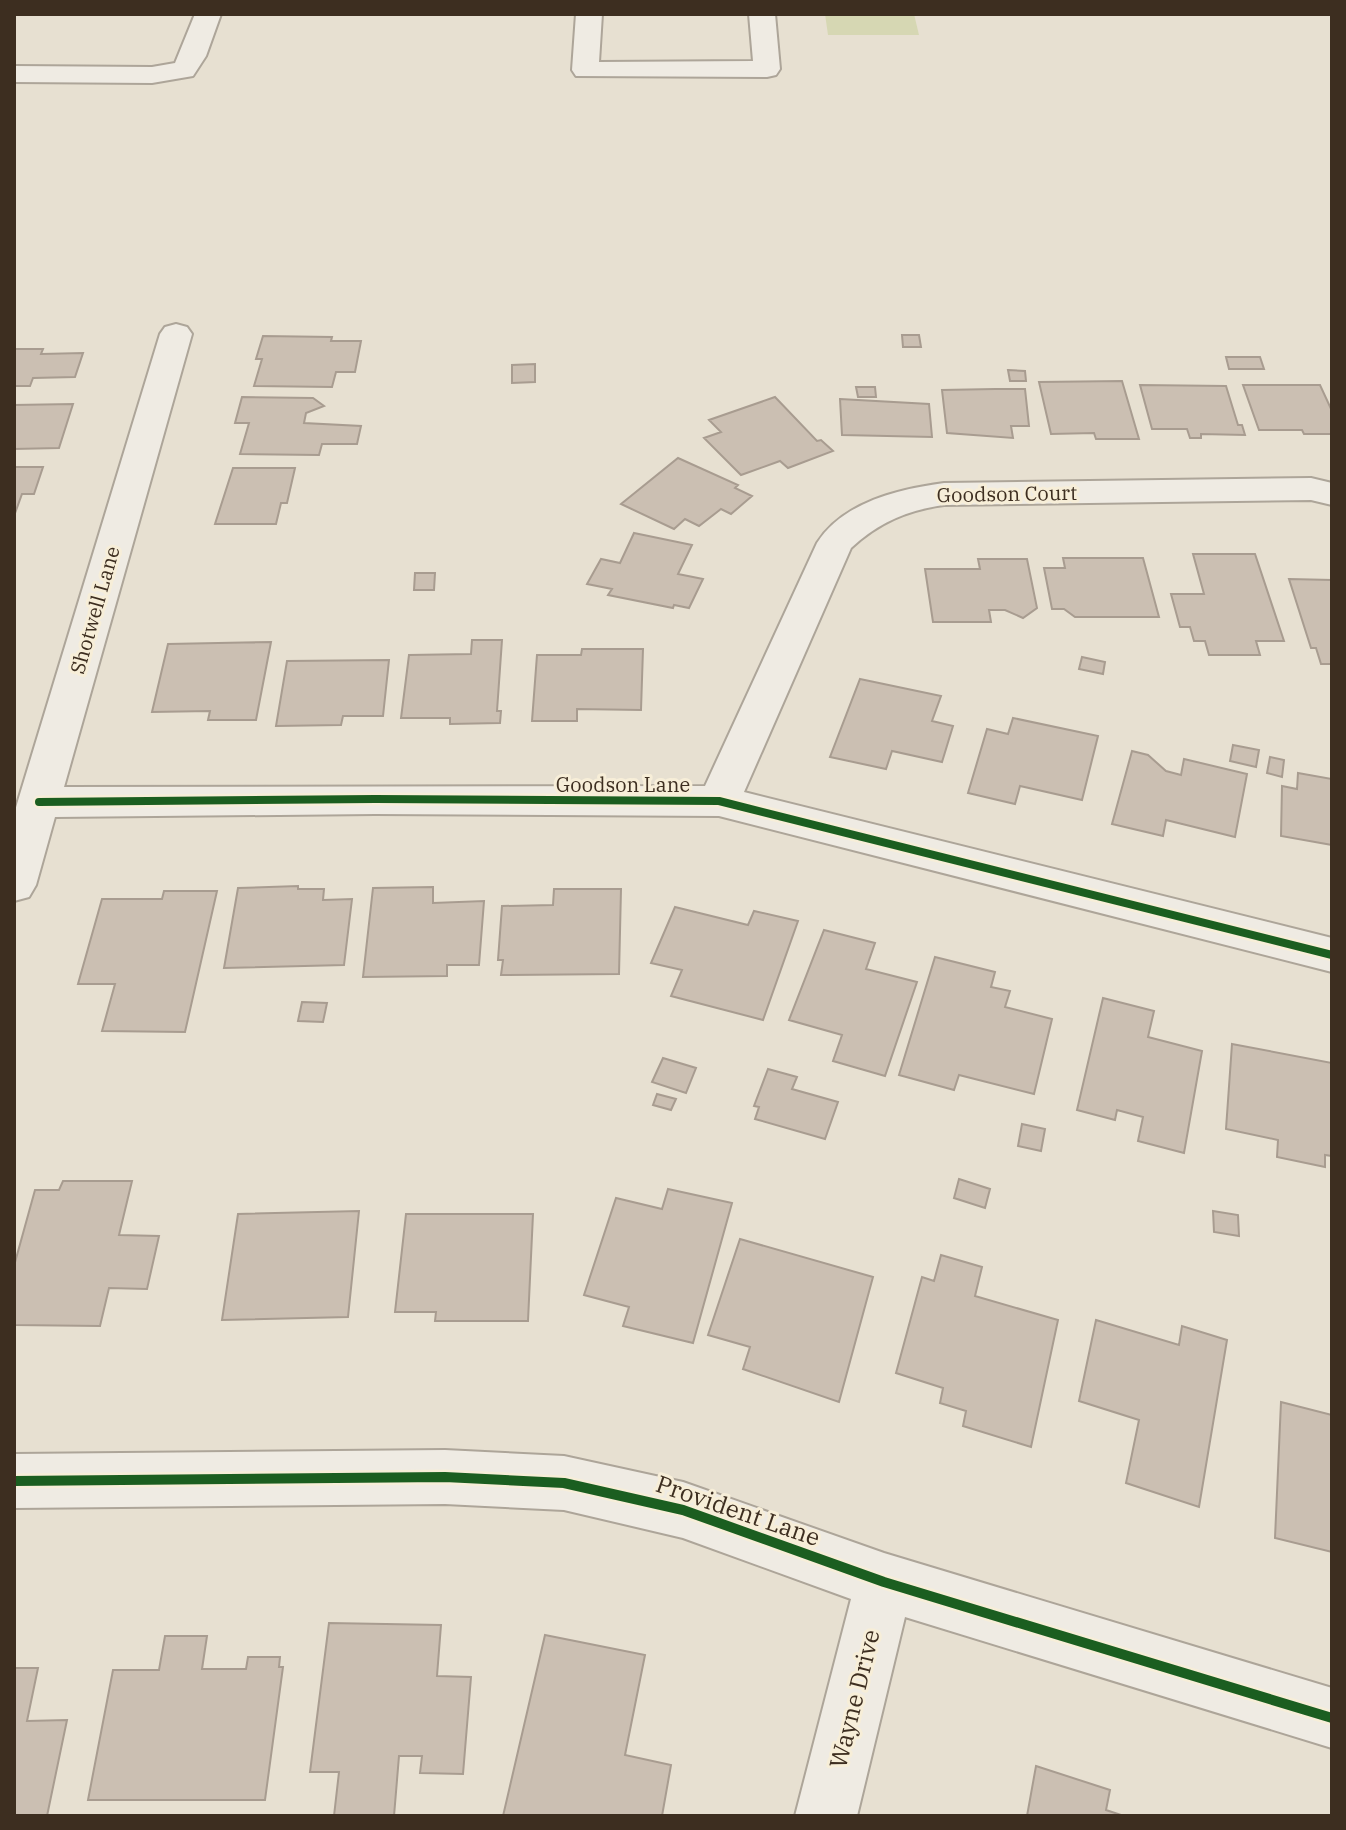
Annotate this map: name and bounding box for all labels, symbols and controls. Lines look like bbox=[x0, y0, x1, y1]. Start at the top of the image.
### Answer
street label: Goodson Court bbox=[936, 479, 1077, 508]
street label: Shotwell Lane bbox=[63, 543, 126, 677]
street label: Goodson Lane bbox=[556, 771, 690, 798]
street label: Provident Lane bbox=[652, 1467, 825, 1553]
street label: Wayne Drive bbox=[821, 1626, 887, 1771]

